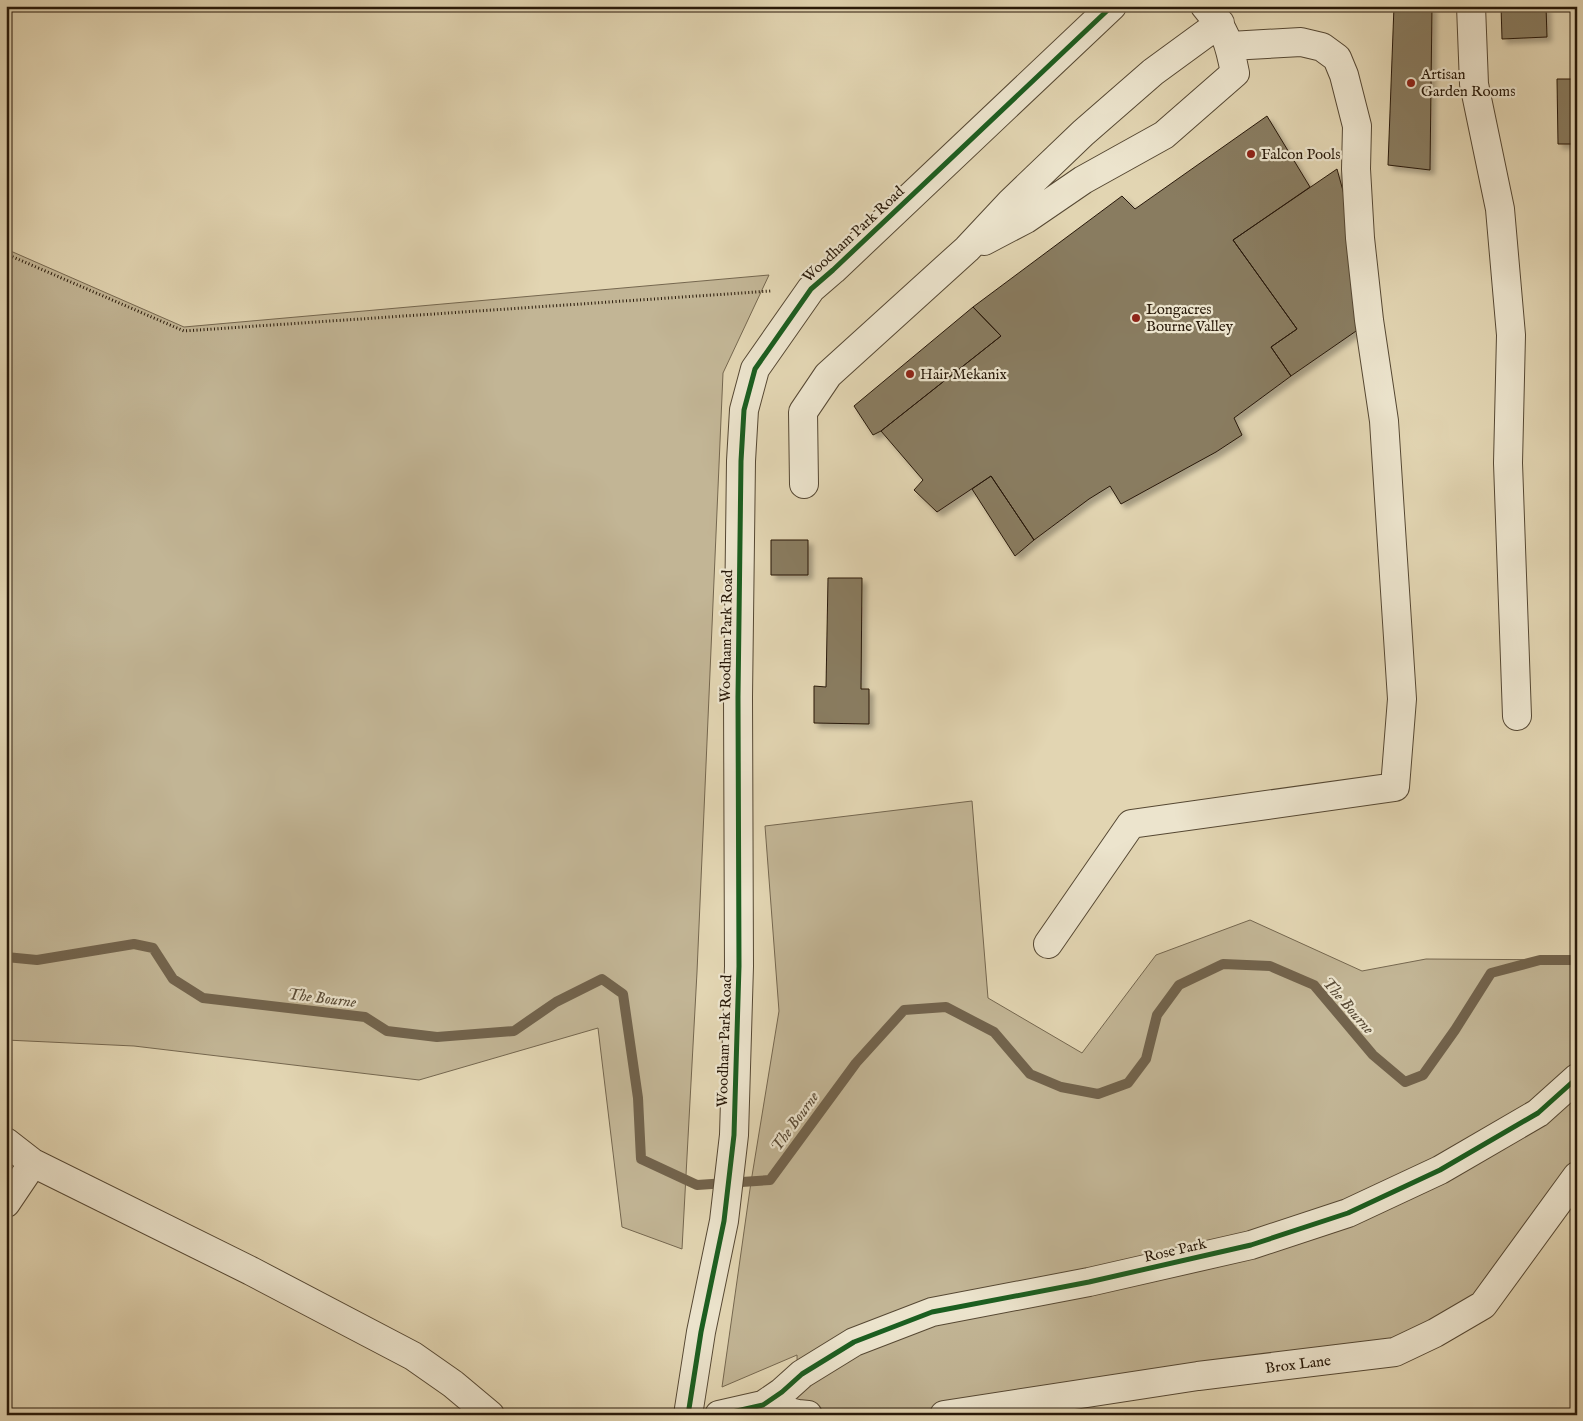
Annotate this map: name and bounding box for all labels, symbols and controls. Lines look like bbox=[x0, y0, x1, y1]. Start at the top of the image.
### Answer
place label: Artisan Garden Rooms bbox=[1420, 65, 1515, 101]
marker: Artisan Garden Rooms bbox=[1405, 77, 1417, 89]
place label: Falcon Pools bbox=[1261, 145, 1340, 164]
marker: Falcon Pools bbox=[1245, 148, 1257, 160]
street label: Woodham Park Road bbox=[798, 181, 909, 287]
place label: Longacres Bourne Valley bbox=[1146, 300, 1234, 336]
marker: Longacres Bourne Valley bbox=[1130, 312, 1142, 324]
place label: Hair Mekanix bbox=[920, 365, 1008, 384]
marker: Hair Mekanix bbox=[904, 368, 916, 380]
street label: Woodham Park Road bbox=[716, 568, 737, 703]
street label: Woodham Park Road bbox=[713, 973, 736, 1108]
water label: The Bourne bbox=[1317, 974, 1378, 1039]
water label: The Bourne bbox=[286, 985, 358, 1013]
water label: The Bourne bbox=[767, 1088, 824, 1156]
street label: Rose Park bbox=[1142, 1234, 1209, 1267]
street label: Brox Lane bbox=[1264, 1351, 1332, 1378]

